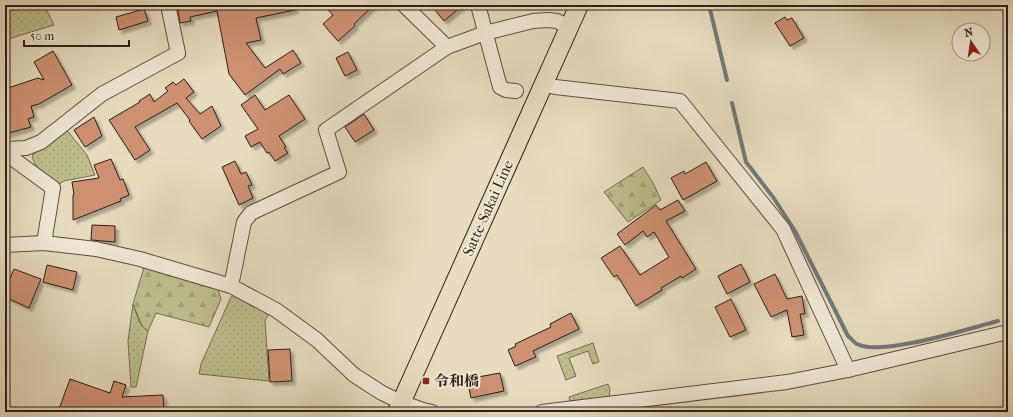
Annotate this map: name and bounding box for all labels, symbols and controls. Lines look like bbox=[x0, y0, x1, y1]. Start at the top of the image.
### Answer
scale bar bbox=[24, 22, 129, 48]
north arrow bbox=[951, 22, 991, 62]
text: N bbox=[963, 25, 975, 40]
text: 50 m bbox=[30, 29, 54, 43]
street label: Satte-Sakai Line bbox=[459, 157, 517, 259]
place label: 令和橋 bbox=[433, 372, 479, 390]
marker: 令和橋 bbox=[421, 376, 431, 386]

